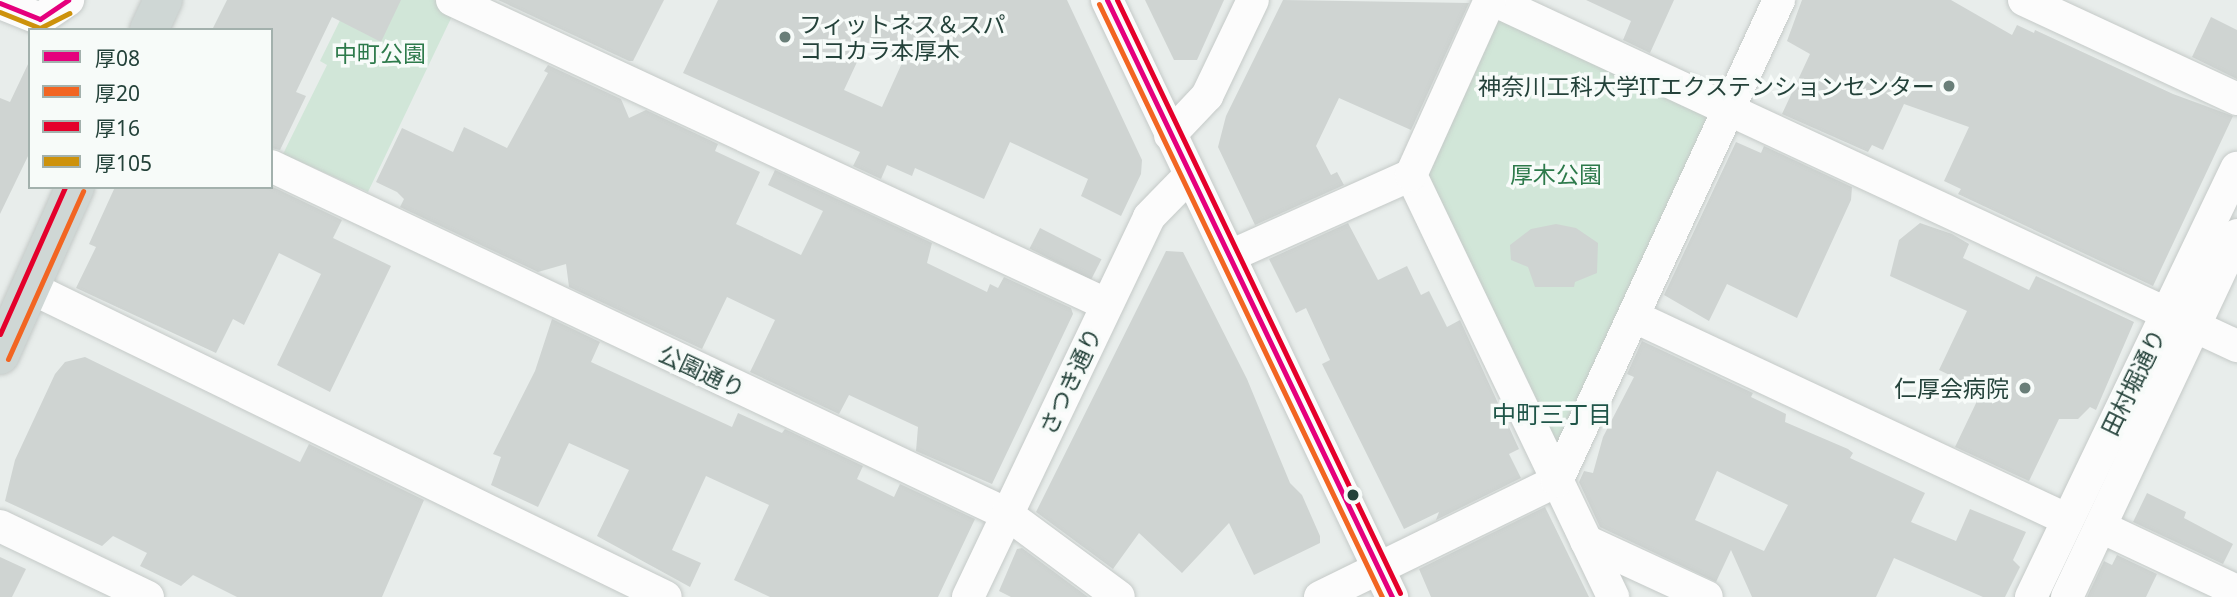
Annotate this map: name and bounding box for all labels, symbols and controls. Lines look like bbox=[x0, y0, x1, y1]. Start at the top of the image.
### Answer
place label: フィットネス＆スパ ココカラ本厚木 bbox=[799, 10, 1006, 64]
legend bbox=[28, 28, 273, 189]
marker: フィットネス＆スパ ココカラ本厚木 bbox=[777, 29, 793, 45]
park label: 中町公園 bbox=[334, 39, 426, 67]
text: 厚08 bbox=[95, 44, 140, 72]
place label: 神奈川工科大学ITエクステンションセンター bbox=[1477, 72, 1935, 100]
marker: 神奈川工科大学ITエクステンションセンター bbox=[1941, 78, 1957, 94]
text: 厚20 bbox=[95, 79, 140, 107]
text: 厚16 bbox=[95, 114, 140, 142]
text: 厚105 bbox=[95, 149, 152, 177]
park label: 厚木公園 bbox=[1510, 160, 1602, 188]
street label: さつき通り bbox=[1033, 323, 1107, 439]
street label: 田村堀通り bbox=[2095, 324, 2171, 440]
street label: 公園通り bbox=[654, 339, 750, 403]
place label: 仁厚会病院 bbox=[1894, 374, 2009, 402]
marker: 仁厚会病院 bbox=[2015, 378, 2035, 398]
district label: 中町三丁目 bbox=[1492, 400, 1612, 428]
unlabelled marker bbox=[1346, 488, 1360, 502]

